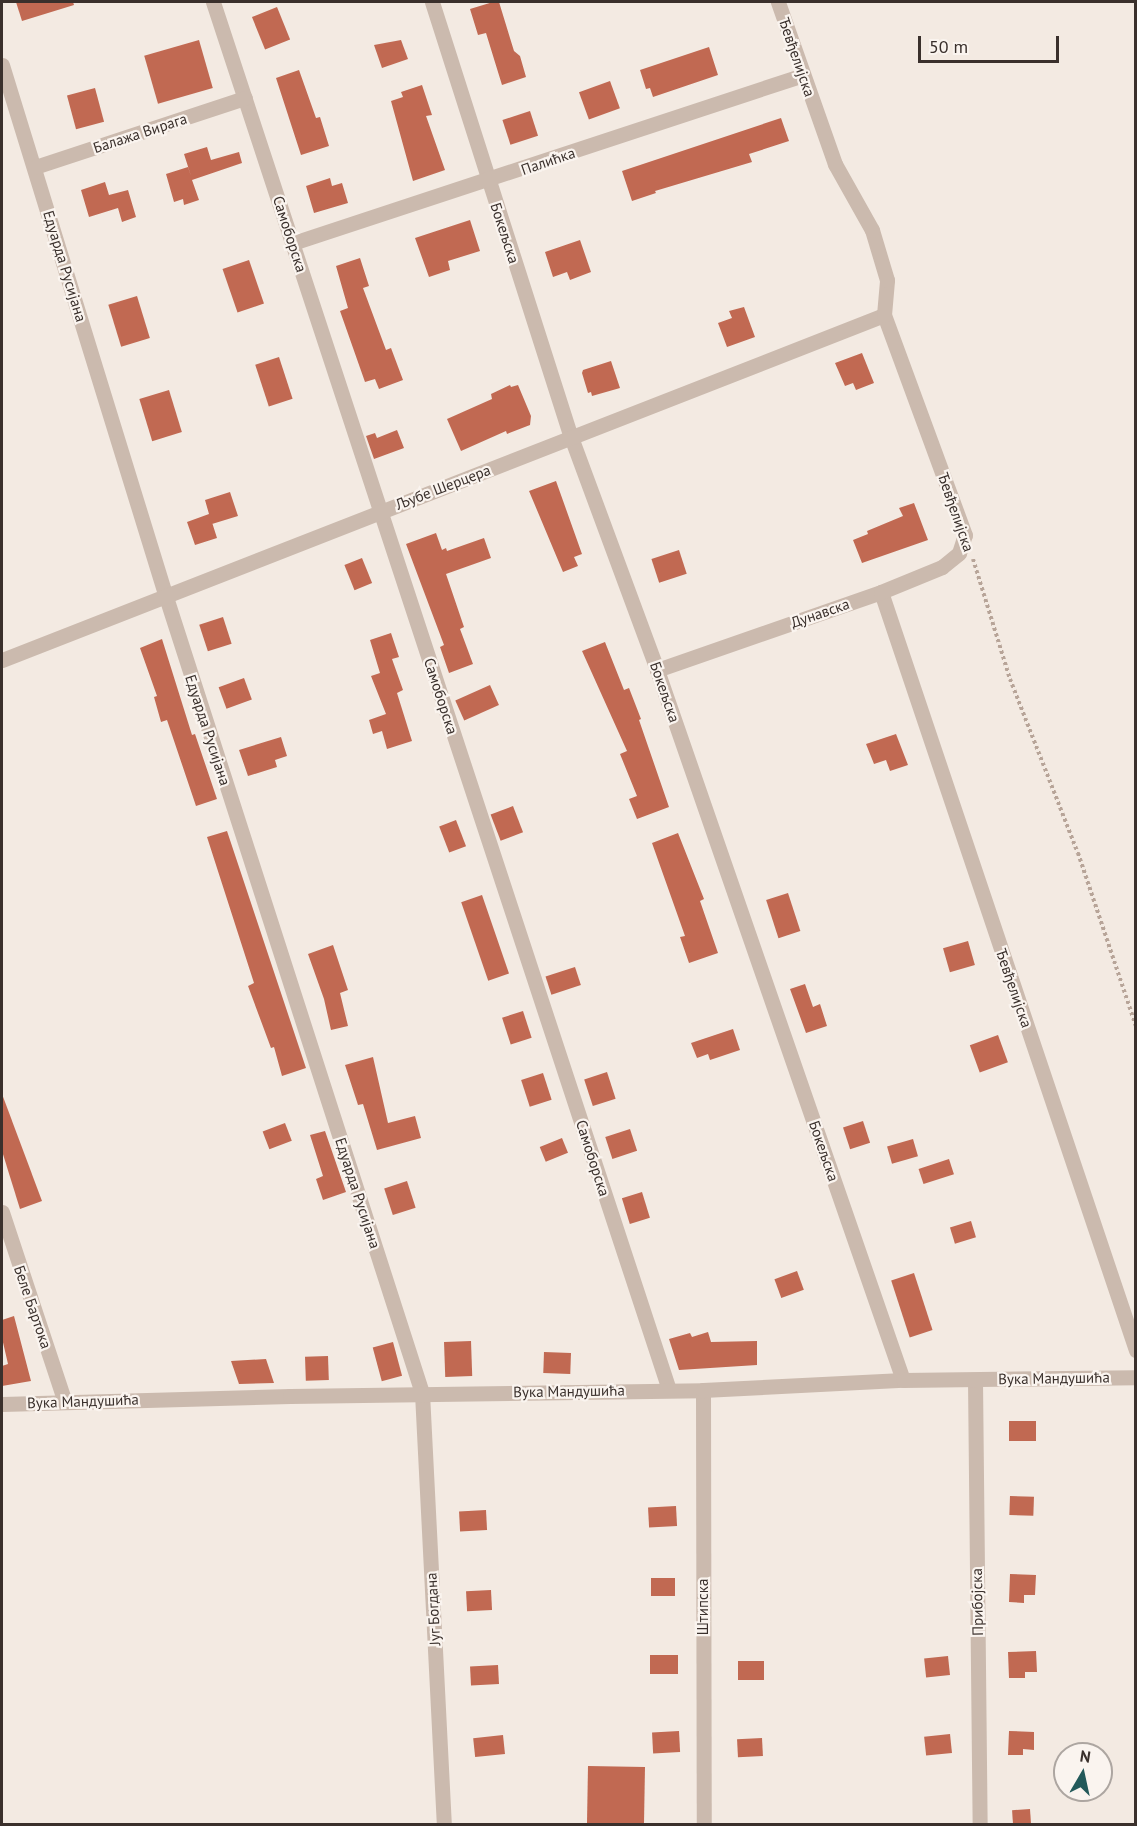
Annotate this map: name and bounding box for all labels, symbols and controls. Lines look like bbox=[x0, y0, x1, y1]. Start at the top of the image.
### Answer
street label: Ђевђелијска bbox=[775, 15, 819, 99]
scale bar bbox=[921, 24, 1062, 62]
text: 50 m bbox=[929, 35, 968, 58]
street label: Балажа Вирага bbox=[91, 109, 189, 157]
street label: Палићка bbox=[519, 143, 577, 179]
street label: Самоборска bbox=[269, 194, 311, 274]
street label: Бокељска bbox=[487, 200, 523, 266]
street label: Едуарда Русијана bbox=[40, 208, 90, 324]
street label: Љубе Шерцера bbox=[393, 461, 493, 513]
street label: Ђевђелијска bbox=[934, 470, 978, 554]
street label: Дунавска bbox=[788, 595, 852, 631]
street label: Самоборска bbox=[420, 656, 462, 736]
street label: Бокељска bbox=[646, 659, 684, 725]
street label: Едуарда Русијана bbox=[182, 672, 234, 788]
street label: Ђевђелијска bbox=[992, 946, 1036, 1030]
street label: Самоборска bbox=[572, 1118, 614, 1198]
street label: Бокељска bbox=[805, 1118, 843, 1184]
street label: Едуарда Русијана bbox=[332, 1135, 384, 1251]
street label: Беле Бартока bbox=[10, 1263, 56, 1351]
street label: Вука Мандушића bbox=[998, 1368, 1110, 1388]
street label: Вука Мандушића bbox=[513, 1381, 625, 1401]
street label: Вука Мандушића bbox=[27, 1390, 139, 1412]
street label: Прибојска bbox=[967, 1568, 987, 1636]
street label: Југ Богдана bbox=[422, 1572, 444, 1646]
street label: Штипска bbox=[694, 1579, 712, 1635]
north arrow bbox=[1053, 1742, 1113, 1802]
text: N bbox=[1079, 1745, 1092, 1767]

